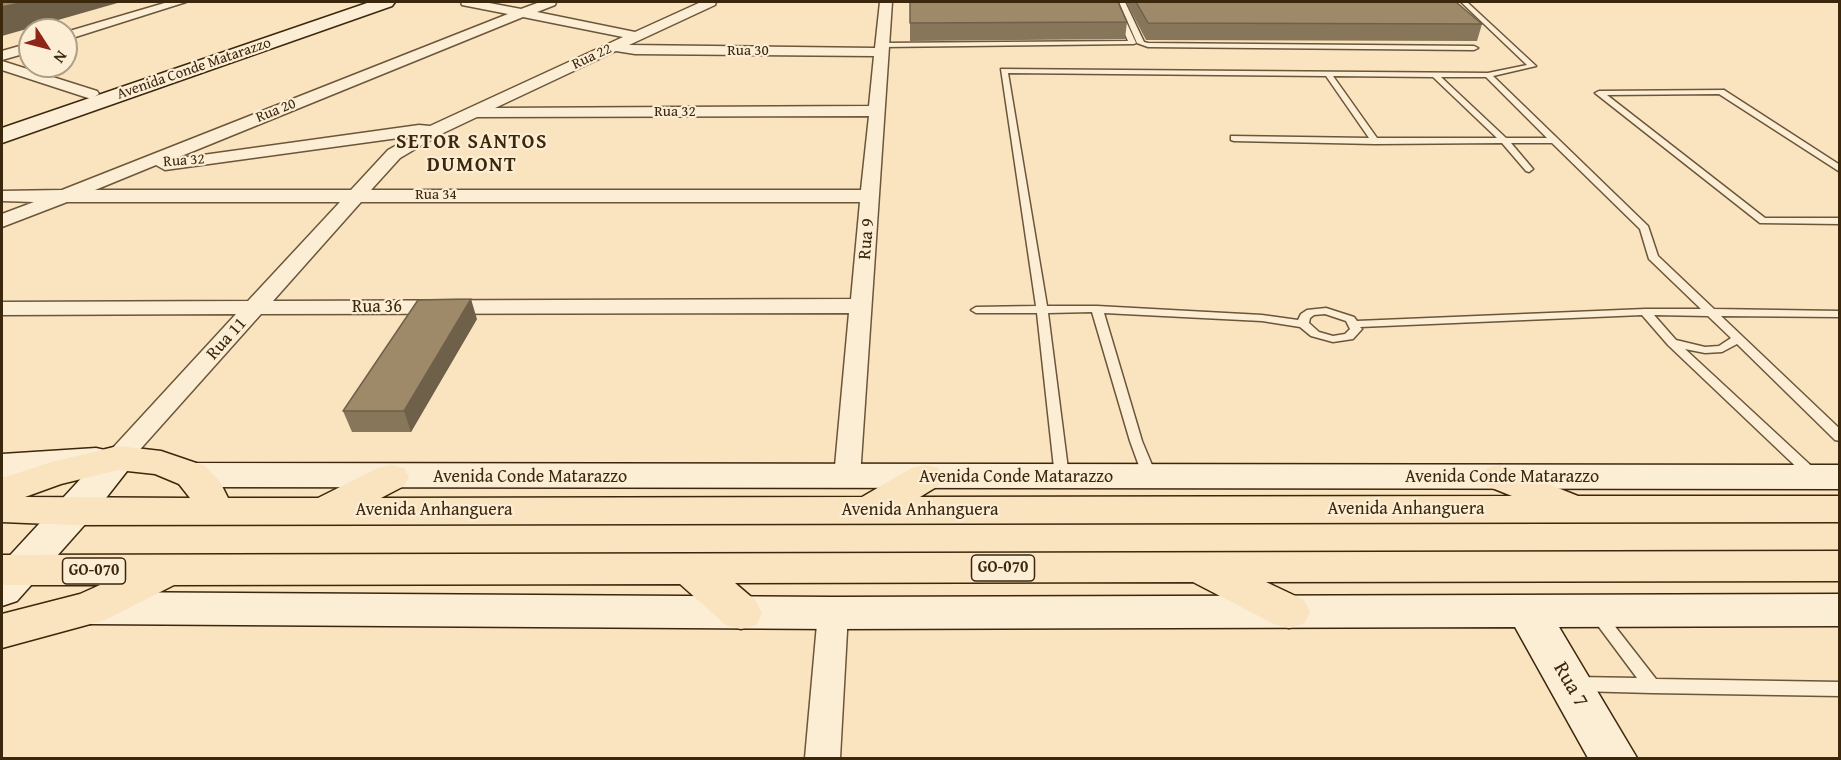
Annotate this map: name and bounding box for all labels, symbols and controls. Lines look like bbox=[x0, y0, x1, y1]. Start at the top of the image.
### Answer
north arrow bbox=[18, 18, 78, 78]
street label: Avenida Conde Matarazzo bbox=[115, 34, 273, 104]
street label: Rua 22 bbox=[569, 40, 615, 74]
street label: Rua 30 bbox=[727, 42, 769, 60]
text: N bbox=[48, 46, 74, 69]
street label: Rua 20 bbox=[253, 95, 299, 127]
street label: Rua 32 bbox=[654, 103, 696, 121]
district label: SETOR SANTOS DUMONT bbox=[396, 131, 548, 178]
street label: Rua 32 bbox=[163, 151, 205, 171]
street label: Rua 34 bbox=[415, 186, 457, 204]
street label: Rua 9 bbox=[854, 218, 880, 260]
street label: Rua 36 bbox=[352, 296, 402, 318]
street label: Rua 11 bbox=[202, 313, 252, 365]
street label: Avenida Conde Matarazzo bbox=[433, 466, 627, 488]
street label: Avenida Conde Matarazzo bbox=[919, 466, 1113, 488]
street label: Avenida Conde Matarazzo bbox=[1405, 466, 1599, 488]
street label: Avenida Anhanguera bbox=[1328, 498, 1484, 520]
street label: Avenida Anhanguera bbox=[356, 499, 512, 521]
street label: Avenida Anhanguera bbox=[842, 499, 998, 521]
road number: GO-070 bbox=[972, 555, 1034, 581]
road number: GO-070 bbox=[62, 558, 125, 584]
street label: Rua 7 bbox=[1547, 658, 1593, 712]

